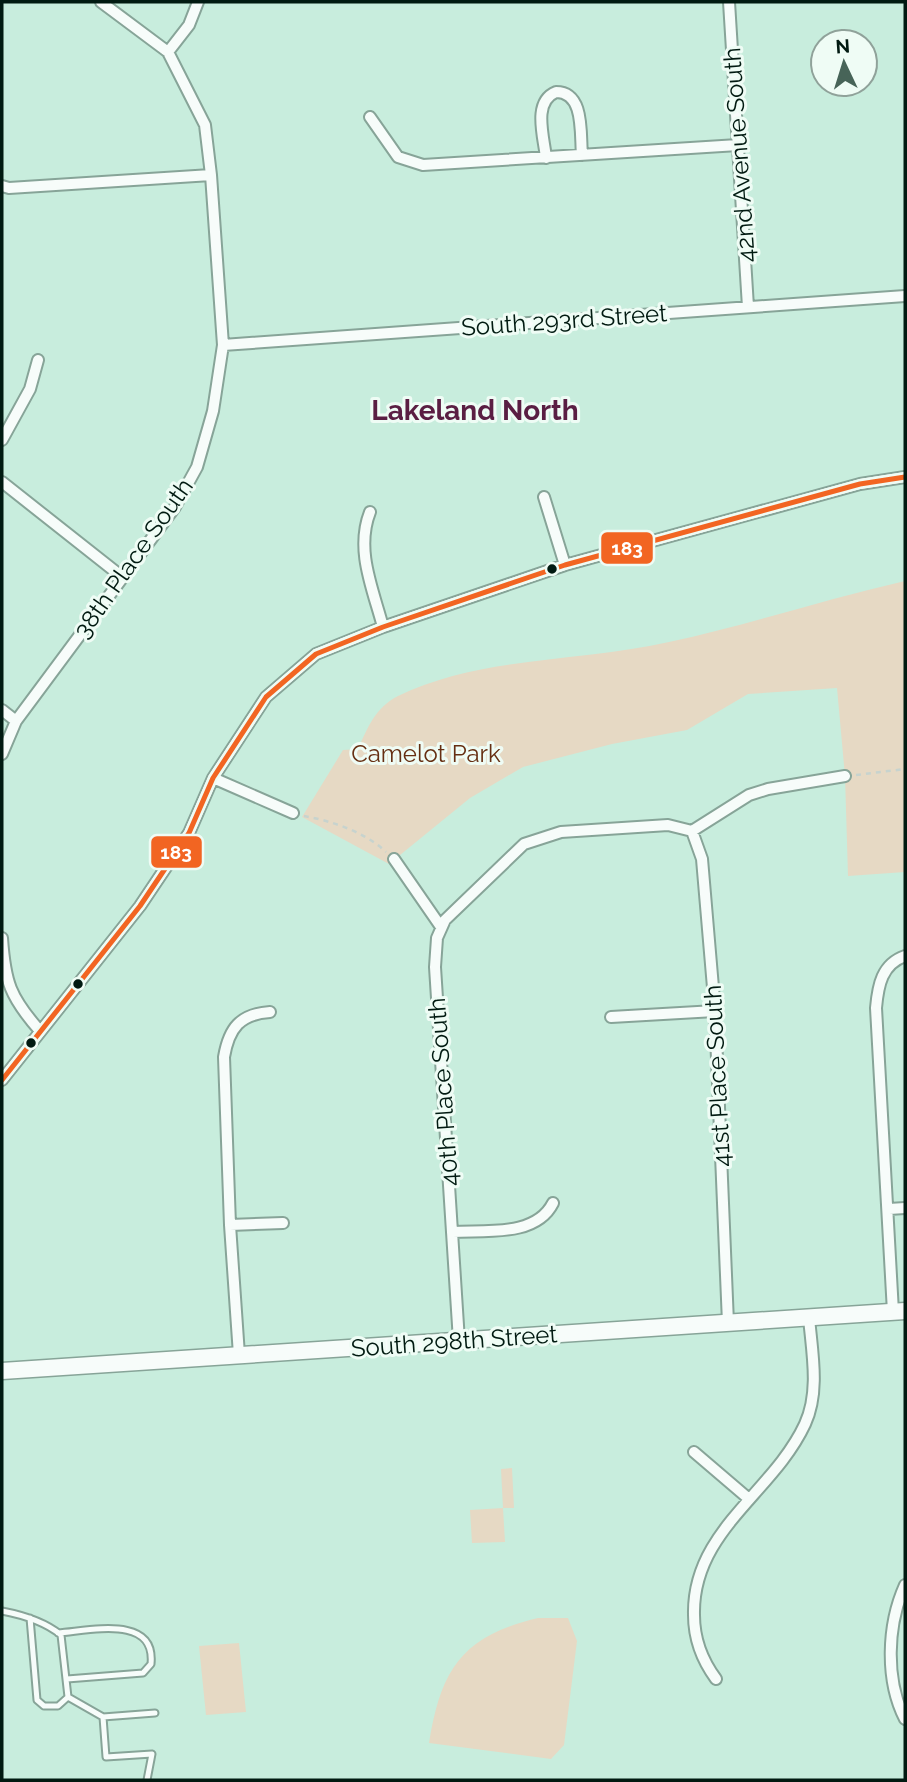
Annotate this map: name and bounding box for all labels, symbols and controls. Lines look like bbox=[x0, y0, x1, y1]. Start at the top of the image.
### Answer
north arrow bbox=[809, 28, 879, 98]
text: N bbox=[835, 35, 851, 58]
street label: 42nd Avenue South bbox=[717, 47, 761, 263]
street label: South 293rd Street bbox=[460, 298, 668, 342]
district label: Lakeland North bbox=[371, 394, 579, 427]
street label: 38th Place South bbox=[67, 473, 199, 643]
line badge: 183 bbox=[600, 531, 654, 565]
text: 183 bbox=[611, 537, 643, 559]
unlabelled marker bbox=[545, 562, 559, 576]
park label: Camelot Park bbox=[351, 739, 501, 768]
line badge: 183 bbox=[150, 835, 203, 869]
text: 183 bbox=[160, 841, 192, 863]
unlabelled marker bbox=[71, 977, 85, 991]
street label: 41st Place South bbox=[698, 984, 736, 1168]
street label: 40th Place South bbox=[422, 997, 464, 1187]
unlabelled marker bbox=[24, 1036, 38, 1050]
street label: South 298th Street bbox=[350, 1319, 558, 1363]

